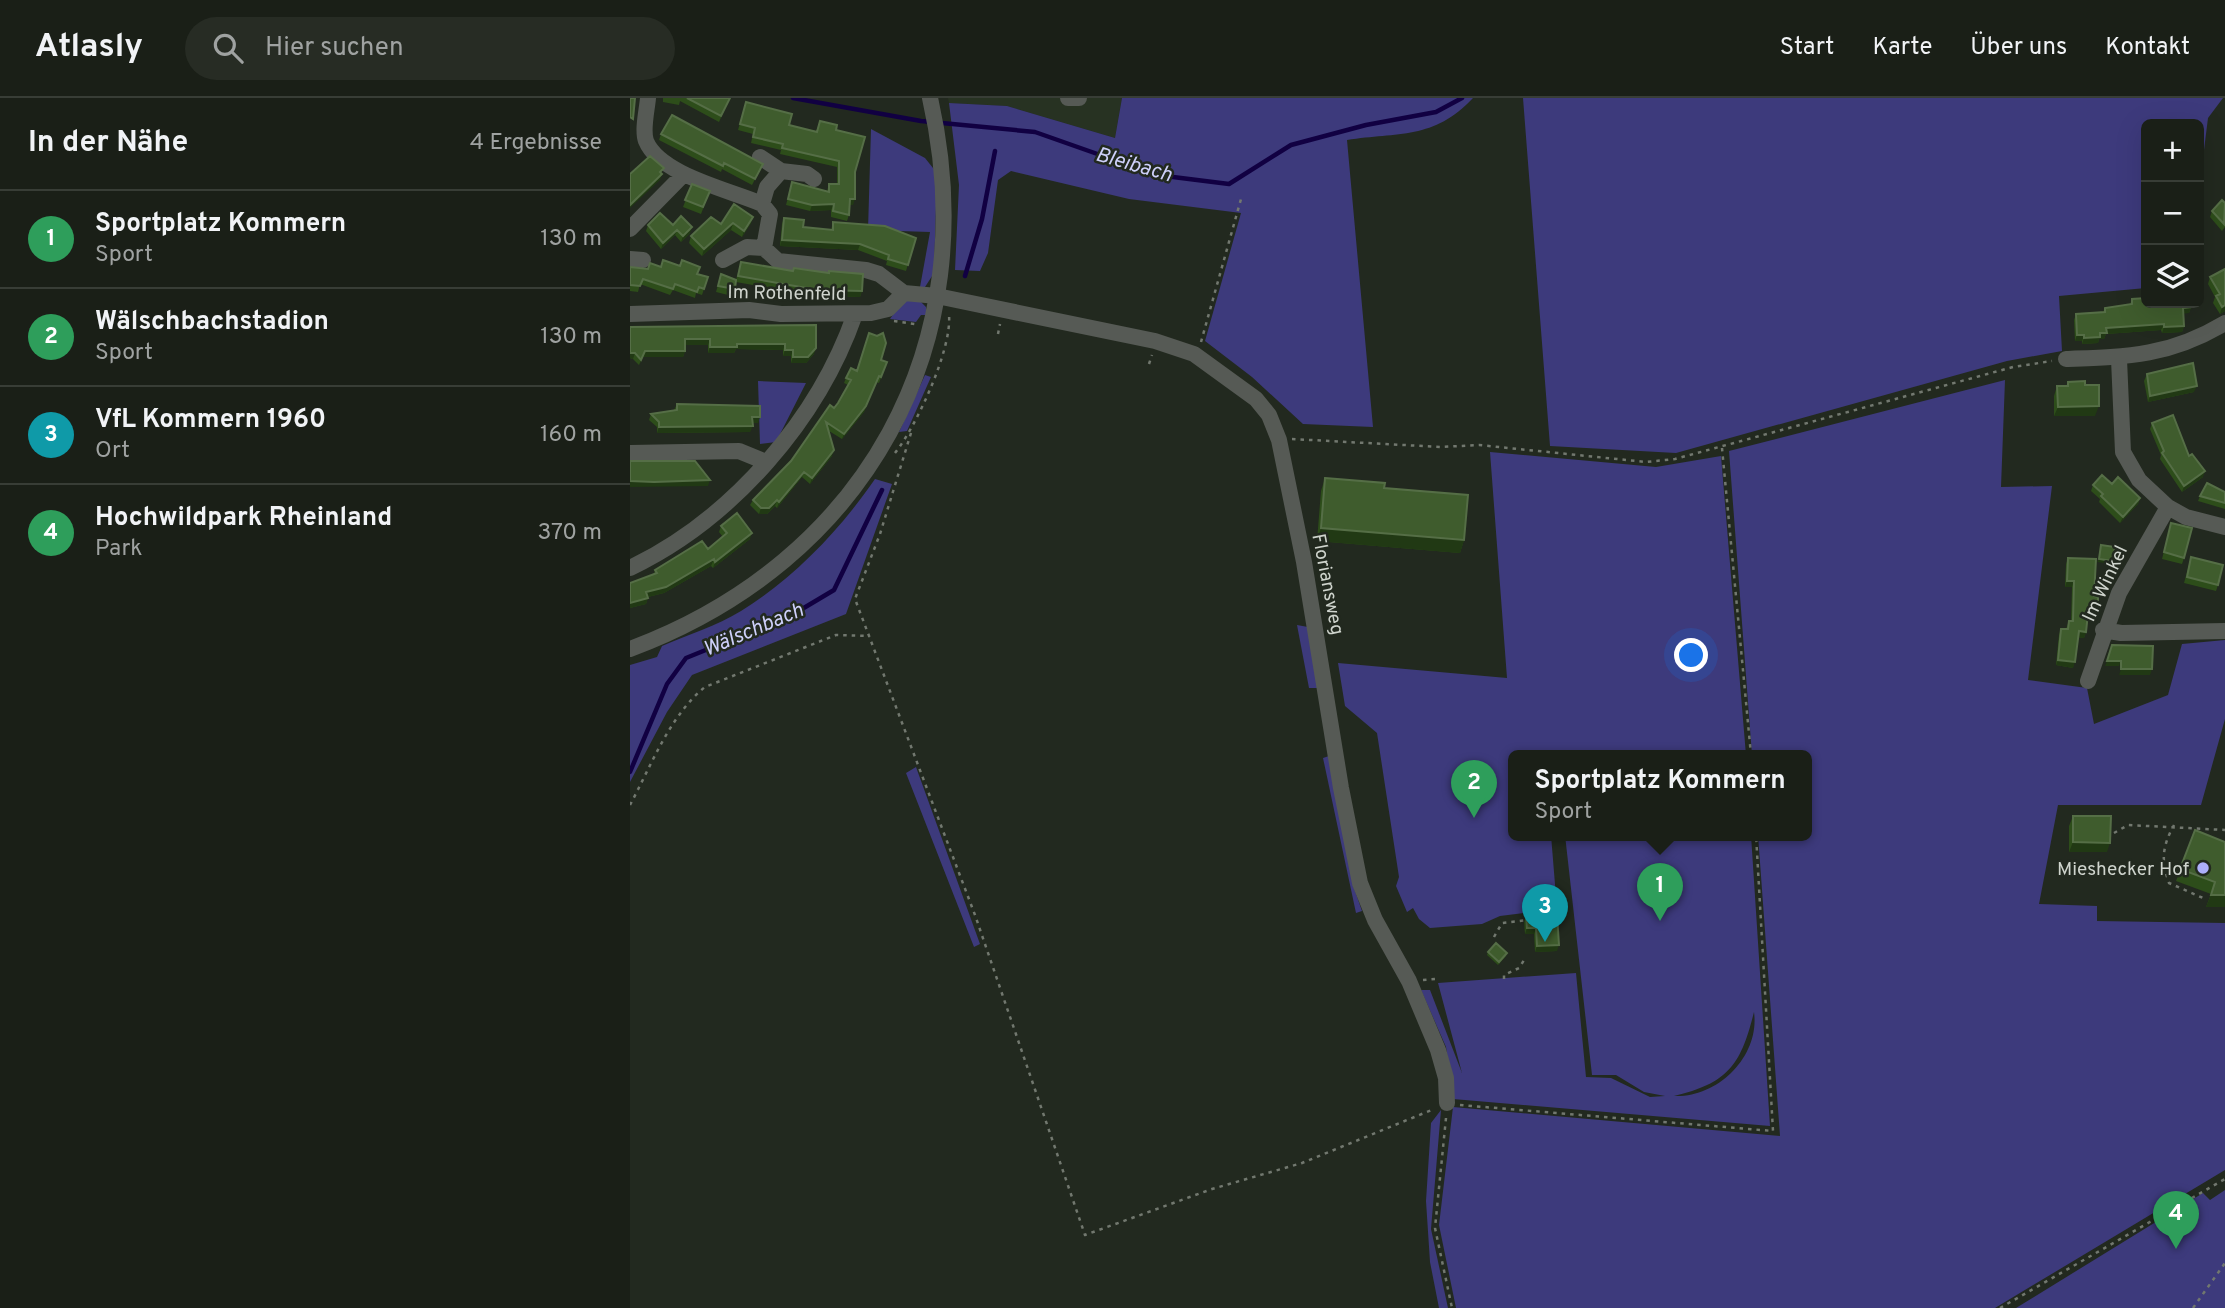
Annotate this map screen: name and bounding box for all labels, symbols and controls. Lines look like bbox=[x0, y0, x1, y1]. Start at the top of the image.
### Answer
search box bbox=[185, 17, 675, 80]
text: Atlasly bbox=[35, 27, 143, 69]
icon: search bbox=[209, 29, 247, 67]
text: Hier suchen bbox=[265, 32, 404, 65]
text: Start bbox=[1780, 33, 1834, 63]
text: Karte bbox=[1872, 33, 1932, 63]
text: Über uns bbox=[1970, 33, 2067, 63]
text: Kontakt bbox=[2105, 33, 2190, 63]
map controls bbox=[2141, 119, 2204, 308]
button: + bbox=[2141, 119, 2204, 182]
text: In der Nähe bbox=[28, 125, 188, 162]
text: 4 Ergebnisse bbox=[470, 129, 602, 158]
water label: Bleibach bbox=[1092, 142, 1176, 189]
button: − bbox=[2141, 182, 2204, 245]
text: Sportplatz Kommern bbox=[95, 208, 346, 241]
text: 1 bbox=[46, 225, 56, 254]
text: 130 m bbox=[540, 225, 602, 254]
text: Sport bbox=[95, 241, 153, 270]
button: layers bbox=[2141, 245, 2204, 308]
street label: Im Rothenfeld bbox=[727, 281, 847, 307]
text: Wälschbachstadion bbox=[95, 306, 329, 339]
text: 2 bbox=[44, 323, 58, 352]
text: 130 m bbox=[540, 323, 602, 352]
text: Sport bbox=[95, 339, 153, 368]
text: VfL Kommern 1960 bbox=[95, 404, 326, 437]
text: 3 bbox=[44, 421, 58, 450]
text: 160 m bbox=[540, 421, 602, 450]
text: Ort bbox=[95, 437, 130, 466]
text: Hochwildpark Rheinland bbox=[95, 502, 392, 535]
text: 4 bbox=[44, 519, 58, 548]
text: 370 m bbox=[537, 519, 602, 548]
street label: Floriansweg bbox=[1305, 532, 1349, 637]
text: Park bbox=[95, 535, 142, 564]
street label: Im Winkel bbox=[2078, 542, 2134, 626]
water label: Wälschbach bbox=[699, 597, 808, 664]
your location bbox=[1674, 638, 1708, 672]
popup bbox=[1508, 750, 1812, 841]
pin: 2 bbox=[1451, 760, 1497, 818]
text: Sportplatz Kommern bbox=[1534, 765, 1786, 798]
text: Sport bbox=[1534, 798, 1592, 827]
place label: Mieshecker Hof bbox=[2057, 858, 2190, 882]
marker: Mieshecker Hof bbox=[2195, 860, 2211, 876]
pin: 1 bbox=[1637, 863, 1683, 921]
pin: 3 bbox=[1522, 884, 1568, 942]
pin: 4 bbox=[2153, 1191, 2199, 1249]

